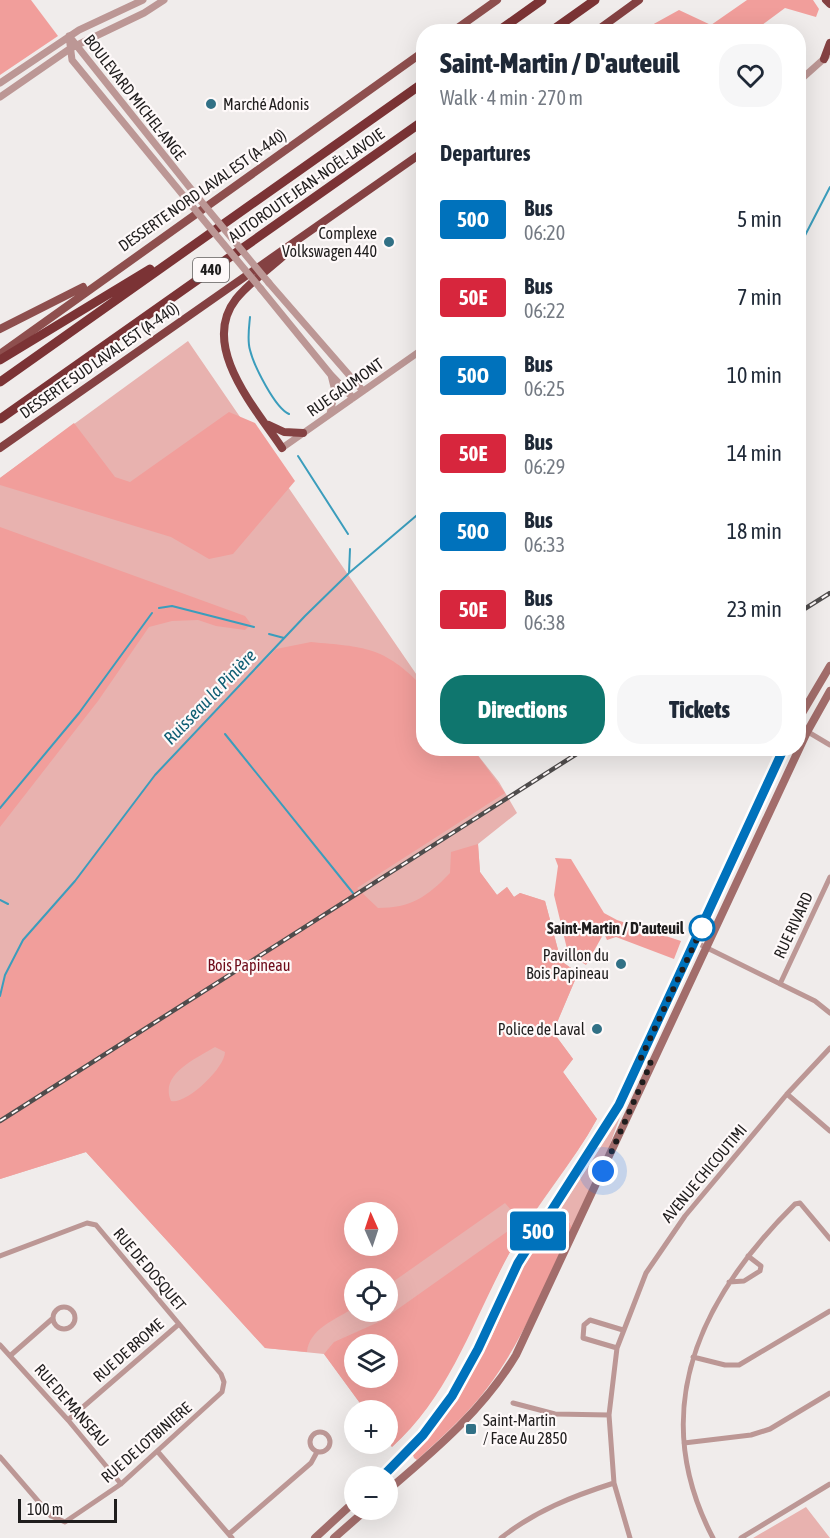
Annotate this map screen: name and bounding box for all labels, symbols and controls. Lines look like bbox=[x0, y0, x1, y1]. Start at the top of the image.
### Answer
street label: BOULEVARD MICHEL-ANGE bbox=[81, 31, 190, 163]
button: heart bbox=[719, 44, 782, 107]
text: Saint-Martin / D'auteuil bbox=[440, 47, 680, 79]
text: Walk · 4 min · 270 m bbox=[440, 86, 583, 109]
place label: Marché Adonis bbox=[223, 95, 309, 113]
marker: Marché Adonis bbox=[204, 97, 218, 111]
street label: AUTOROUTE JEAN-NOËL-LAVOIE bbox=[225, 124, 387, 246]
street label: DESSERTE NORD LAVAL EST (A-440) bbox=[115, 125, 290, 256]
text: Departures bbox=[440, 140, 530, 166]
text: Bus bbox=[524, 195, 553, 221]
text: 5 min bbox=[737, 206, 782, 232]
text: 50O bbox=[457, 207, 489, 231]
text: 06:20 bbox=[524, 221, 565, 244]
place label: Complexe Volkswagen 440 bbox=[282, 224, 377, 261]
marker: Complexe Volkswagen 440 bbox=[382, 235, 396, 249]
road number: 440 bbox=[193, 258, 229, 282]
text: Bus bbox=[524, 273, 553, 299]
text: 7 min bbox=[737, 284, 782, 310]
text: 50E bbox=[459, 285, 487, 309]
street label: DESSERTE SUD LAVAL EST (A-440) bbox=[16, 298, 183, 423]
text: 06:22 bbox=[524, 299, 565, 322]
text: Bus bbox=[524, 351, 553, 377]
street label: RUE GAUMONT bbox=[303, 354, 387, 420]
text: 10 min bbox=[727, 362, 782, 388]
text: 50O bbox=[457, 363, 489, 387]
text: 06:25 bbox=[524, 377, 565, 400]
text: Bus bbox=[524, 429, 553, 455]
text: 14 min bbox=[727, 440, 782, 466]
text: 50E bbox=[459, 441, 487, 465]
text: 06:29 bbox=[524, 455, 565, 478]
text: Bus bbox=[524, 507, 553, 533]
text: 18 min bbox=[727, 518, 782, 544]
text: 50O bbox=[457, 519, 489, 543]
text: 06:33 bbox=[524, 533, 565, 556]
text: Bus bbox=[524, 585, 553, 611]
text: 23 min bbox=[727, 596, 782, 622]
text: 50E bbox=[459, 597, 487, 621]
text: 06:38 bbox=[524, 611, 565, 634]
water label: Ruisseau la Pinière bbox=[159, 645, 260, 748]
button: Directions bbox=[440, 675, 605, 744]
button: Tickets bbox=[617, 675, 782, 744]
street label: RUE RIVARD bbox=[770, 889, 816, 961]
marker: Saint-Martin / D'auteuil bbox=[689, 915, 715, 941]
place label: Saint-Martin / D'auteuil bbox=[547, 919, 685, 937]
place label: Pavillon du Bois Papineau bbox=[526, 946, 609, 983]
park label: Bois Papineau bbox=[207, 956, 291, 975]
marker: Pavillon du Bois Papineau bbox=[614, 957, 628, 971]
place label: Police de Laval bbox=[498, 1020, 586, 1038]
marker: Police de Laval bbox=[590, 1022, 604, 1036]
street label: AVENUE CHICOUTIMI bbox=[658, 1120, 750, 1226]
your location bbox=[588, 1156, 618, 1186]
north arrow bbox=[344, 1202, 398, 1256]
map controls bbox=[344, 1202, 398, 1520]
line badge: 50O bbox=[504, 1212, 572, 1250]
text: 50O bbox=[522, 1219, 554, 1243]
street label: RUE DE DOSQUET bbox=[110, 1224, 190, 1314]
button: locate bbox=[344, 1268, 398, 1322]
street label: RUE DE BROME bbox=[89, 1315, 167, 1385]
button: layers bbox=[344, 1334, 398, 1388]
street label: RUE DE MANSEAU bbox=[31, 1360, 113, 1450]
street label: RUE DE LOTBINIERE bbox=[97, 1398, 195, 1486]
button: + bbox=[344, 1400, 398, 1454]
place label: Saint-Martin / Face Au 2850 bbox=[483, 1411, 567, 1447]
marker: Saint-Martin / Face Au 2850 bbox=[464, 1422, 478, 1436]
button: − bbox=[344, 1466, 398, 1520]
scale bar bbox=[18, 1496, 117, 1524]
text: 100 m bbox=[27, 1500, 63, 1518]

